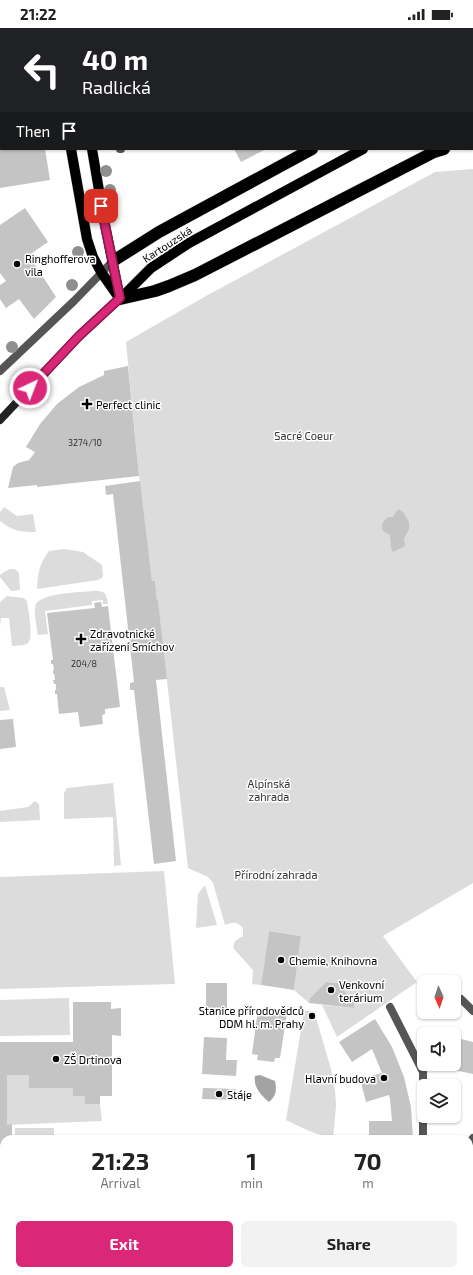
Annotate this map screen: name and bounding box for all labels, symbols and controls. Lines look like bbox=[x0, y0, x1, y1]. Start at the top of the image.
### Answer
text: 21:22 bbox=[20, 5, 56, 23]
text: 40 m bbox=[82, 42, 148, 76]
icon: left bbox=[16, 44, 68, 96]
text: Radlická bbox=[82, 76, 151, 98]
icon: arrive bbox=[58, 120, 80, 142]
text: Then bbox=[16, 122, 50, 140]
pin bbox=[84, 189, 118, 223]
icon: arrive bbox=[90, 195, 112, 217]
street label: Kartouzská bbox=[140, 223, 194, 265]
place label: Ringhofferova vila bbox=[25, 252, 96, 278]
marker: Ringhofferova vila bbox=[12, 259, 22, 269]
position arrow bbox=[9, 367, 51, 409]
marker: Perfect clinic bbox=[81, 398, 93, 410]
place label: Perfect clinic bbox=[96, 398, 161, 411]
park label: Sacré Coeur bbox=[274, 429, 334, 442]
house number: 3274/10 bbox=[68, 437, 102, 448]
place label: Zdravotnické zařízení Smíchov bbox=[90, 627, 174, 653]
marker: Zdravotnické zařízení Smíchov bbox=[75, 633, 87, 645]
house number: 204/8 bbox=[71, 658, 97, 669]
park label: Alpínská zahrada bbox=[248, 777, 290, 803]
park label: Přírodní zahrada bbox=[235, 868, 317, 881]
place label: Chemie, Knihovna bbox=[289, 954, 377, 967]
marker: Chemie, Knihovna bbox=[276, 955, 286, 965]
north arrow bbox=[417, 975, 461, 1019]
map controls bbox=[417, 975, 461, 1123]
place label: Venkovní terárium bbox=[339, 978, 385, 1004]
marker: Venkovní terárium bbox=[326, 985, 336, 995]
place label: Stanice přírodovědců DDM hl. m. Prahy bbox=[199, 1004, 304, 1030]
marker: Stanice přírodovědců DDM hl. m. Prahy bbox=[307, 1011, 317, 1021]
button: sound bbox=[417, 1027, 461, 1071]
place label: ZŠ Drtinova bbox=[64, 1053, 122, 1066]
marker: ZŠ Drtinova bbox=[51, 1054, 61, 1064]
place label: Hlavní budova bbox=[305, 1072, 376, 1085]
marker: Hlavní budova bbox=[379, 1073, 389, 1083]
button: layers bbox=[417, 1079, 461, 1123]
place label: Stáje bbox=[227, 1088, 252, 1102]
marker: Stáje bbox=[214, 1089, 224, 1099]
text: 21:23 bbox=[91, 1146, 149, 1175]
text: 1 bbox=[246, 1146, 257, 1175]
text: 70 bbox=[354, 1146, 382, 1175]
text: Arrival bbox=[100, 1175, 140, 1191]
text: min bbox=[241, 1175, 263, 1191]
text: m bbox=[362, 1175, 374, 1191]
button: Exit bbox=[16, 1221, 233, 1267]
button: Share bbox=[241, 1221, 457, 1267]

